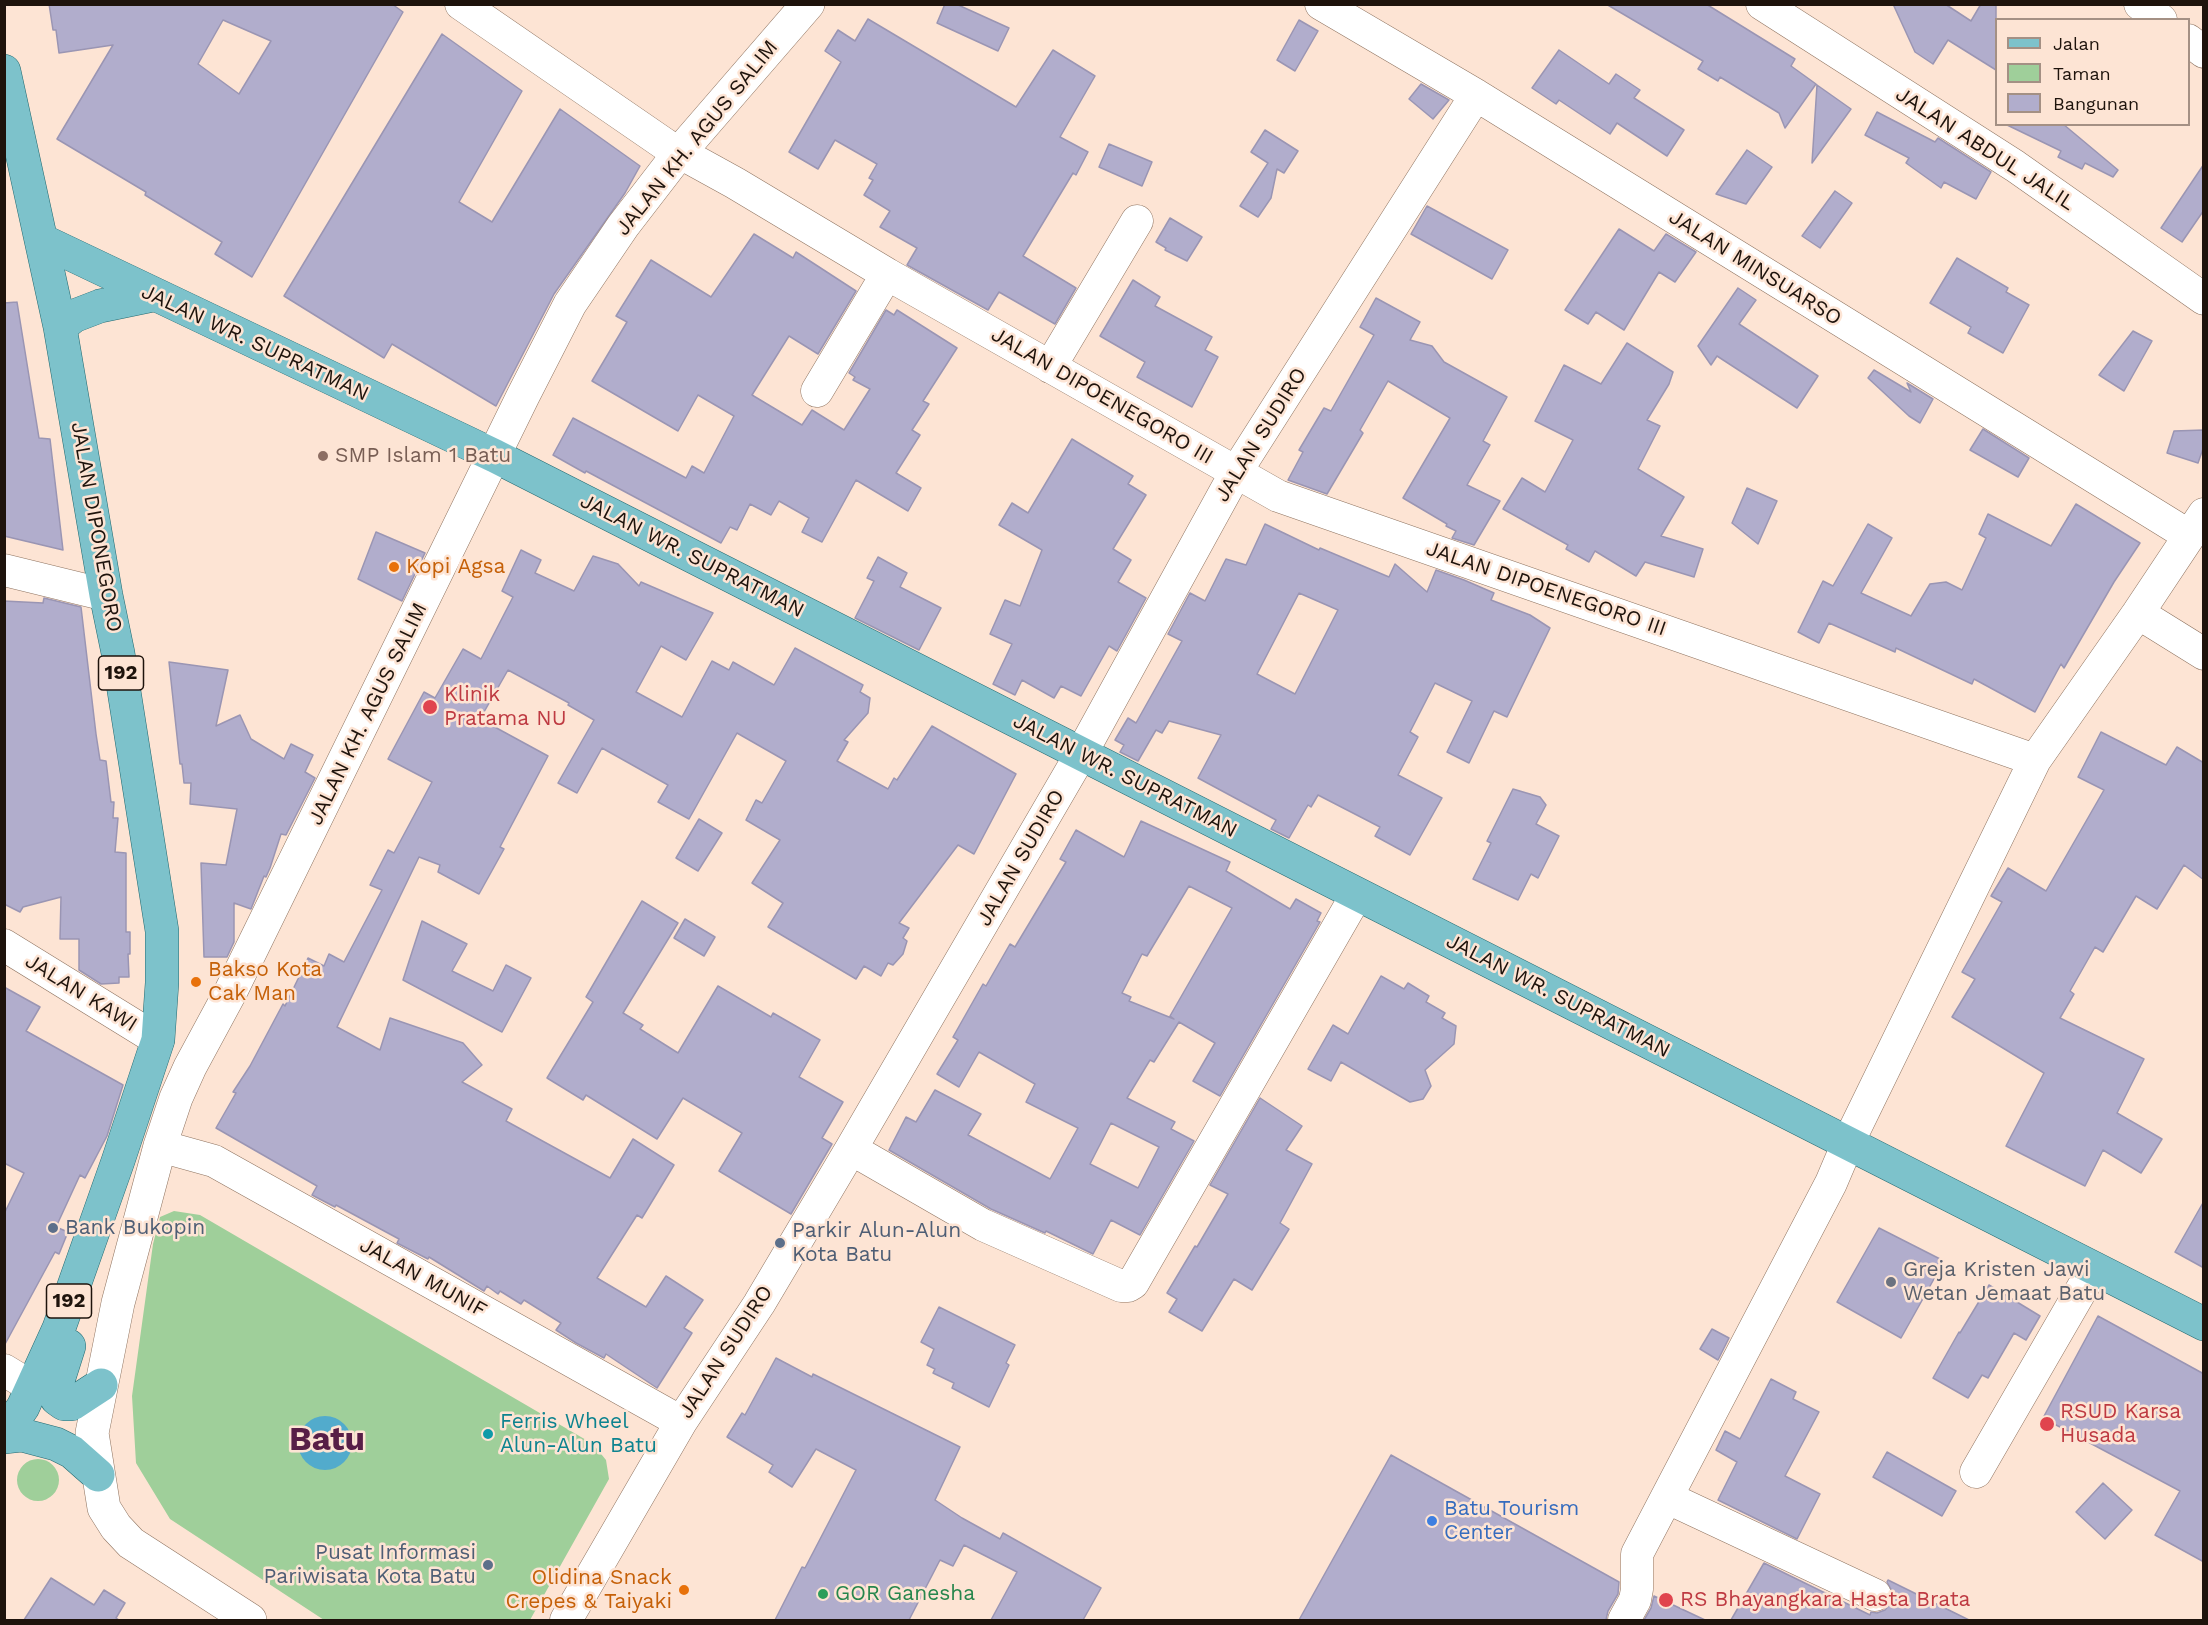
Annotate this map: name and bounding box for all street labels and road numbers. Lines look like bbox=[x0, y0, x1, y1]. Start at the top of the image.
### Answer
street label: JALAN KH. AGUS SALIM bbox=[610, 35, 784, 241]
street label: JALAN ABDUL JALIL bbox=[1891, 82, 2079, 216]
street label: JALAN MINSUARSO bbox=[1664, 205, 1846, 331]
street label: JALAN WR. SUPRATMAN bbox=[137, 279, 373, 407]
street label: JALAN DIPOENEGORO III bbox=[986, 322, 1218, 470]
street label: JALAN SUDIRO bbox=[1210, 363, 1312, 507]
street label: JALAN DIPONEGORO bbox=[65, 420, 127, 634]
street label: JALAN WR. SUPRATMAN bbox=[576, 488, 808, 624]
street label: JALAN DIPOENEGORO III bbox=[1423, 536, 1669, 642]
street label: JALAN KH. AGUS SALIM bbox=[303, 599, 433, 829]
road number: 192 bbox=[98, 656, 144, 690]
street label: JALAN WR. SUPRATMAN bbox=[1009, 708, 1241, 844]
street label: JALAN SUDIRO bbox=[972, 785, 1070, 931]
street label: JALAN WR. SUPRATMAN bbox=[1442, 928, 1674, 1064]
street label: JALAN KAWI bbox=[20, 949, 142, 1037]
street label: JALAN MUNIF bbox=[355, 1233, 491, 1323]
street label: JALAN SUDIRO bbox=[674, 1281, 778, 1423]
road number: 192 bbox=[46, 1284, 92, 1318]

